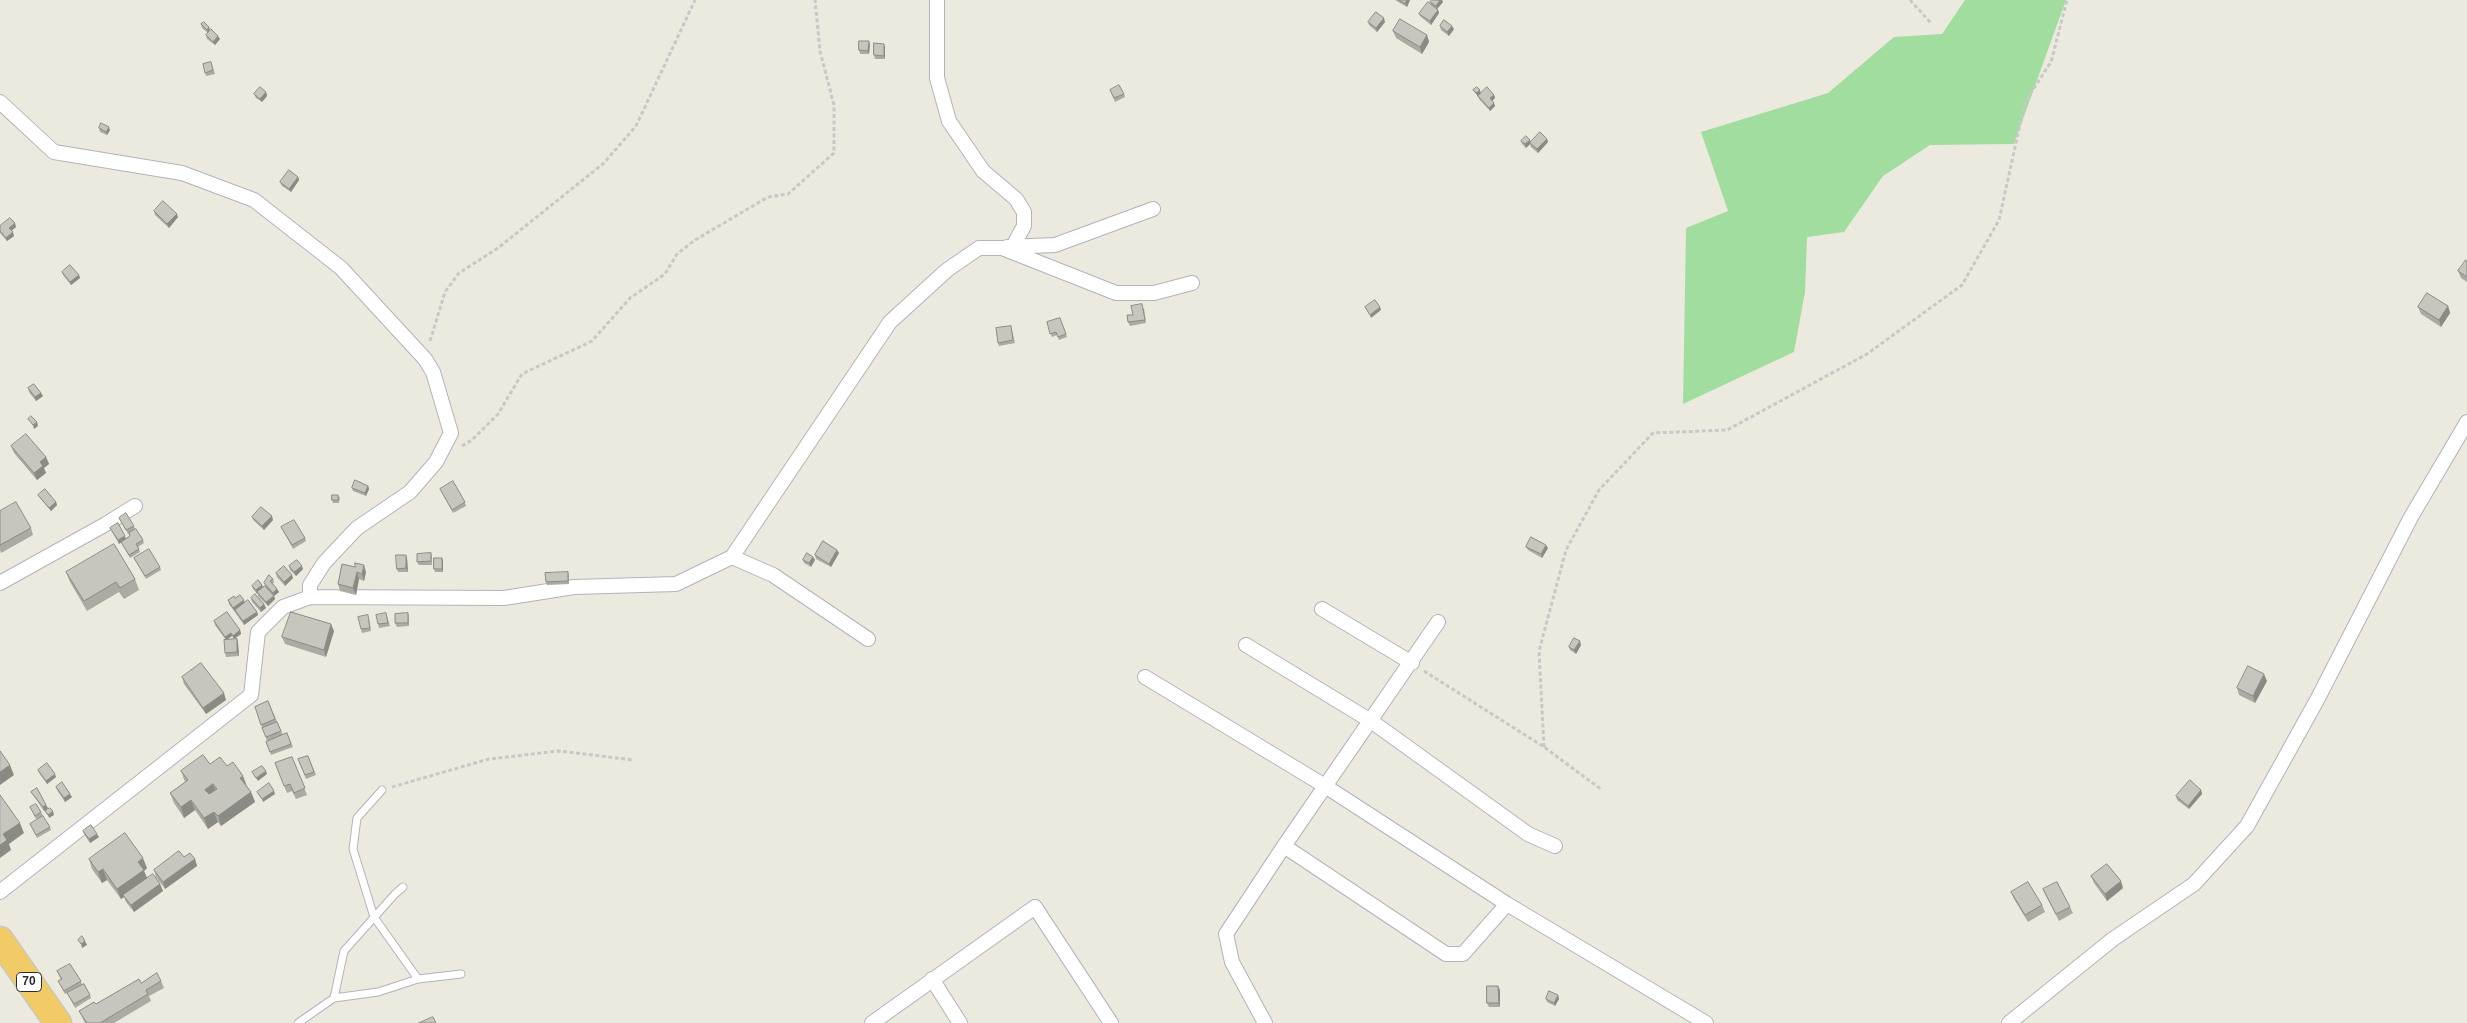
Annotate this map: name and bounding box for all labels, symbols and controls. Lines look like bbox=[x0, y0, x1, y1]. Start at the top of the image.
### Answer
road number: 70 bbox=[16, 972, 42, 992]

